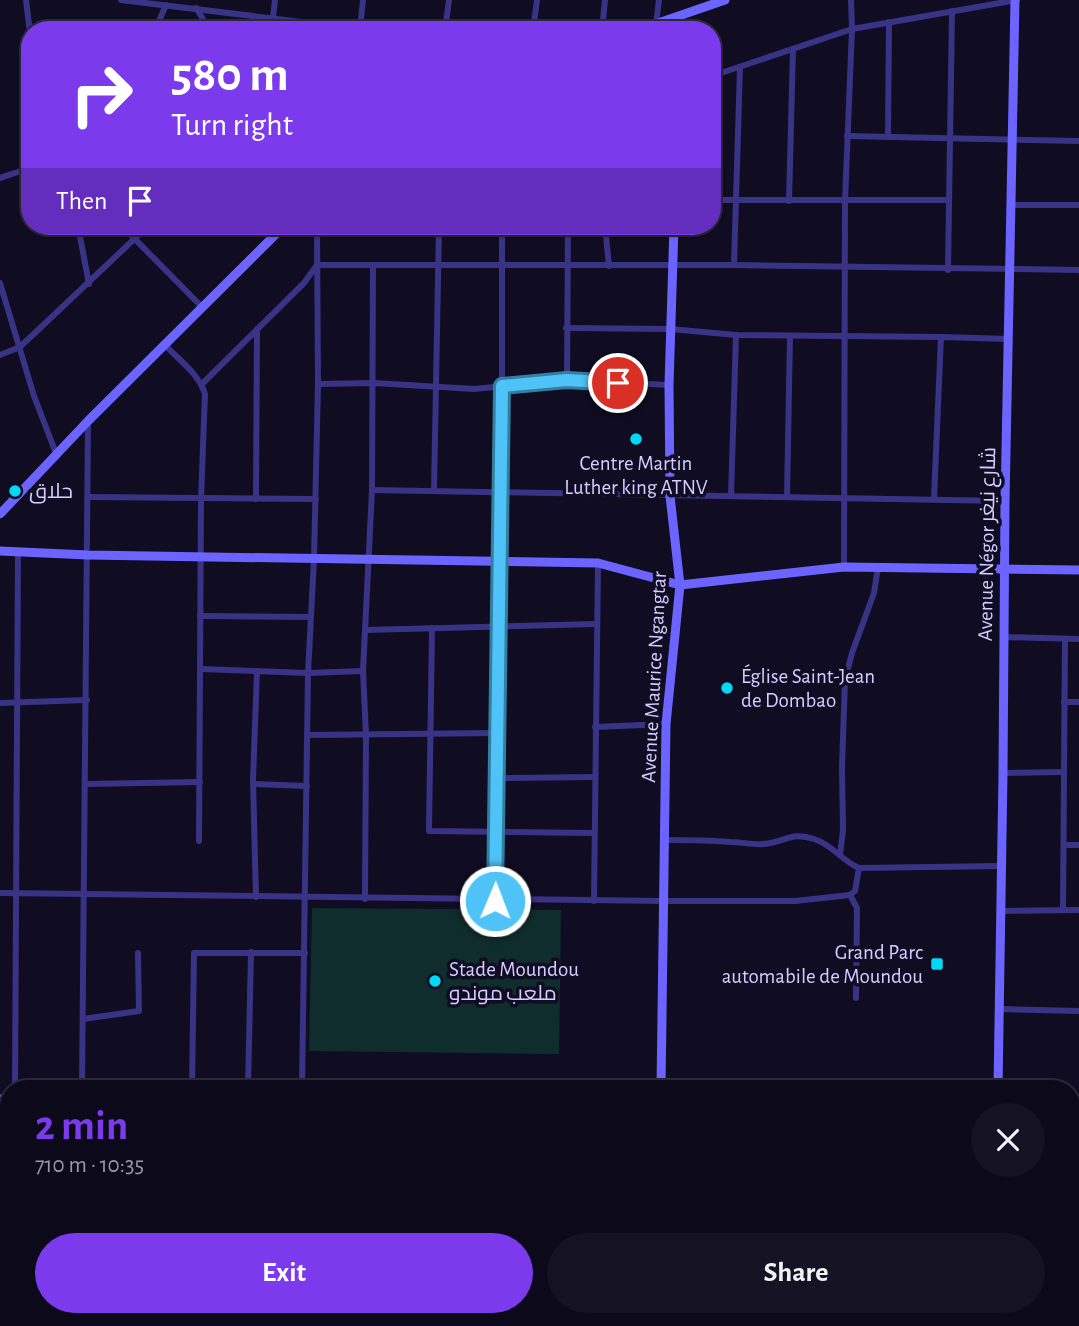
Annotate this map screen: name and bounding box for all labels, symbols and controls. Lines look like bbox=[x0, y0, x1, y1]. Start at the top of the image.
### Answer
icon: right bbox=[56, 49, 147, 140]
text: 580 m bbox=[171, 51, 289, 100]
text: Turn right bbox=[171, 109, 293, 141]
icon: arrive bbox=[121, 182, 159, 220]
text: Then bbox=[56, 188, 107, 214]
pin bbox=[588, 353, 648, 413]
icon: arrive bbox=[599, 364, 637, 402]
marker: Centre Martin Luther king ATNV bbox=[628, 431, 644, 447]
street label: Avenue Négor شارع نيغر bbox=[975, 447, 1002, 641]
place label: Centre Martin Luther king ATNV bbox=[564, 453, 708, 498]
place label: حلاق bbox=[29, 481, 73, 504]
marker: حلاق bbox=[7, 483, 23, 499]
street label: Avenue Maurice Ngangtar bbox=[638, 571, 670, 783]
place label: Église Saint-Jean de Dombao bbox=[741, 664, 875, 711]
marker: Église Saint-Jean de Dombao bbox=[719, 680, 735, 696]
position arrow bbox=[458, 864, 532, 938]
place label: Grand Parc automabile de Moundou bbox=[722, 942, 923, 987]
marker: Grand Parc automabile de Moundou bbox=[929, 956, 945, 972]
place label: Stade Moundou ملعب موندو bbox=[449, 959, 579, 1005]
marker: Stade Moundou ملعب موندو bbox=[427, 973, 443, 989]
button: close bbox=[971, 1103, 1045, 1177]
text: 2 min bbox=[35, 1105, 128, 1147]
text: 710 m · 10:35 bbox=[35, 1154, 144, 1177]
button: Exit bbox=[35, 1233, 533, 1313]
button: Share bbox=[547, 1233, 1045, 1313]

